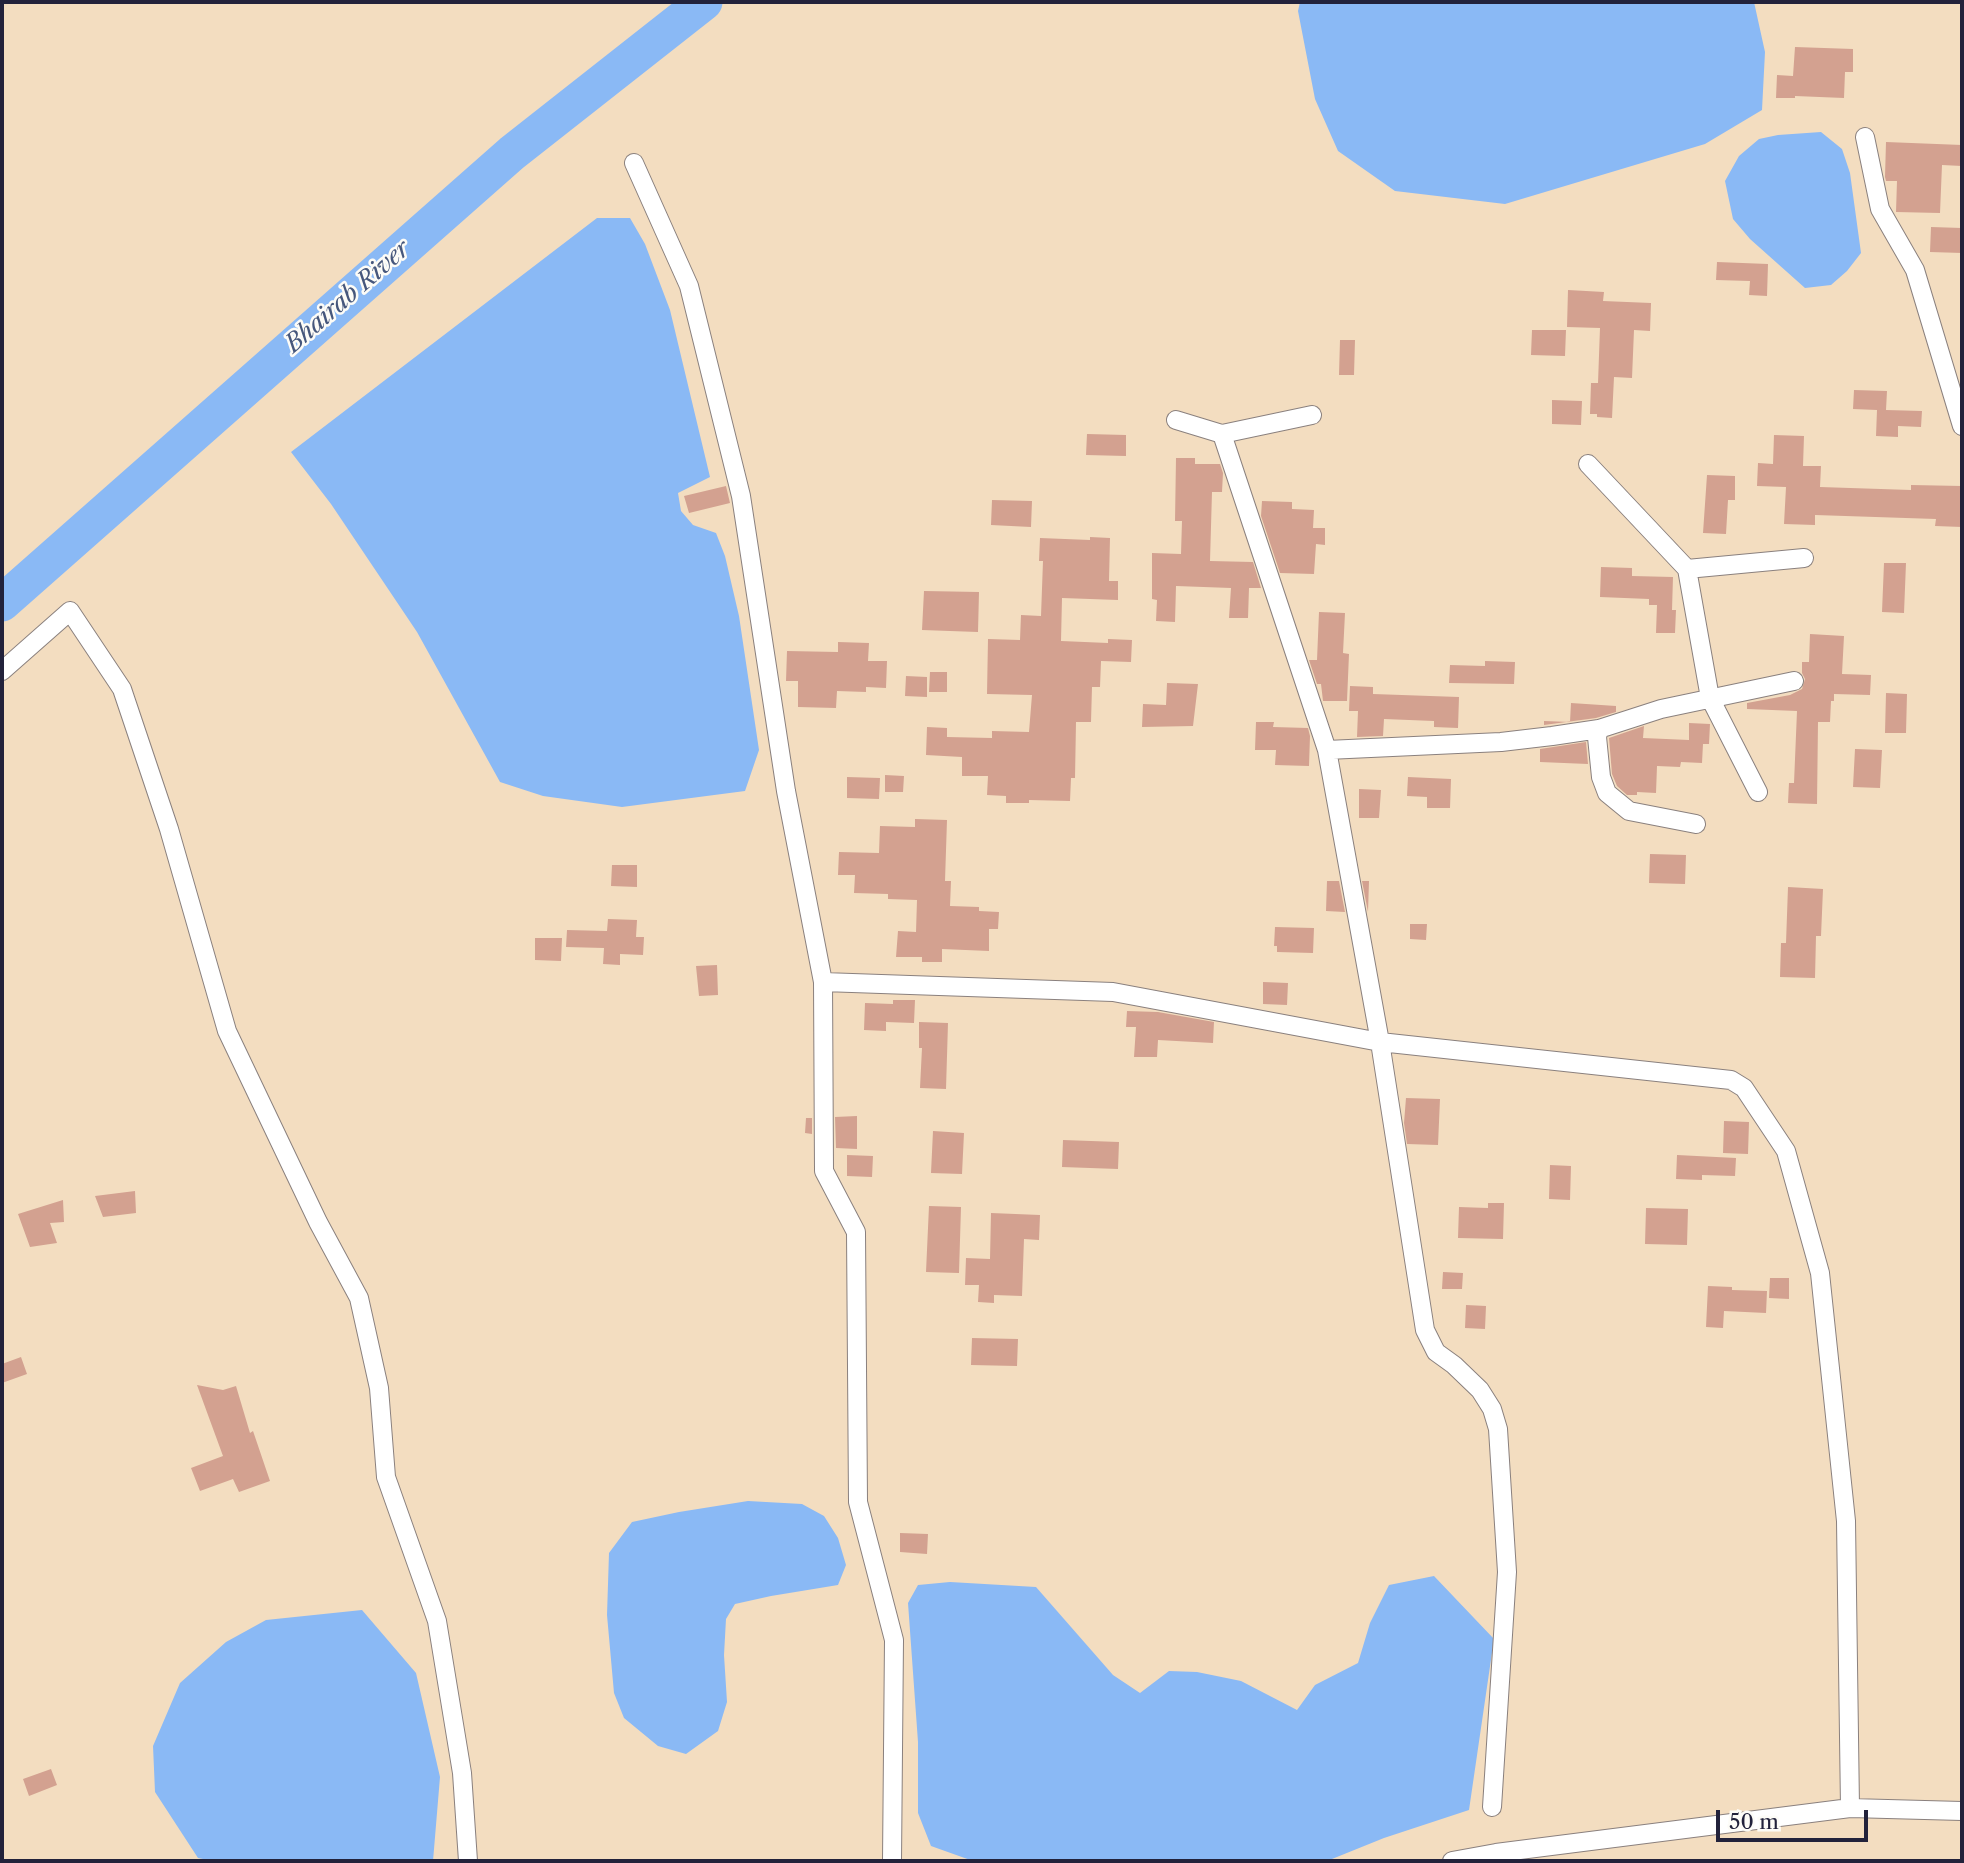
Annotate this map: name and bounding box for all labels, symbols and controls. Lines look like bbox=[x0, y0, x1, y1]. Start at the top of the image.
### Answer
water label: Bhairab River bbox=[280, 235, 416, 359]
scale bar bbox=[1719, 1797, 1871, 1841]
text: 50 m bbox=[1729, 1809, 1779, 1834]

